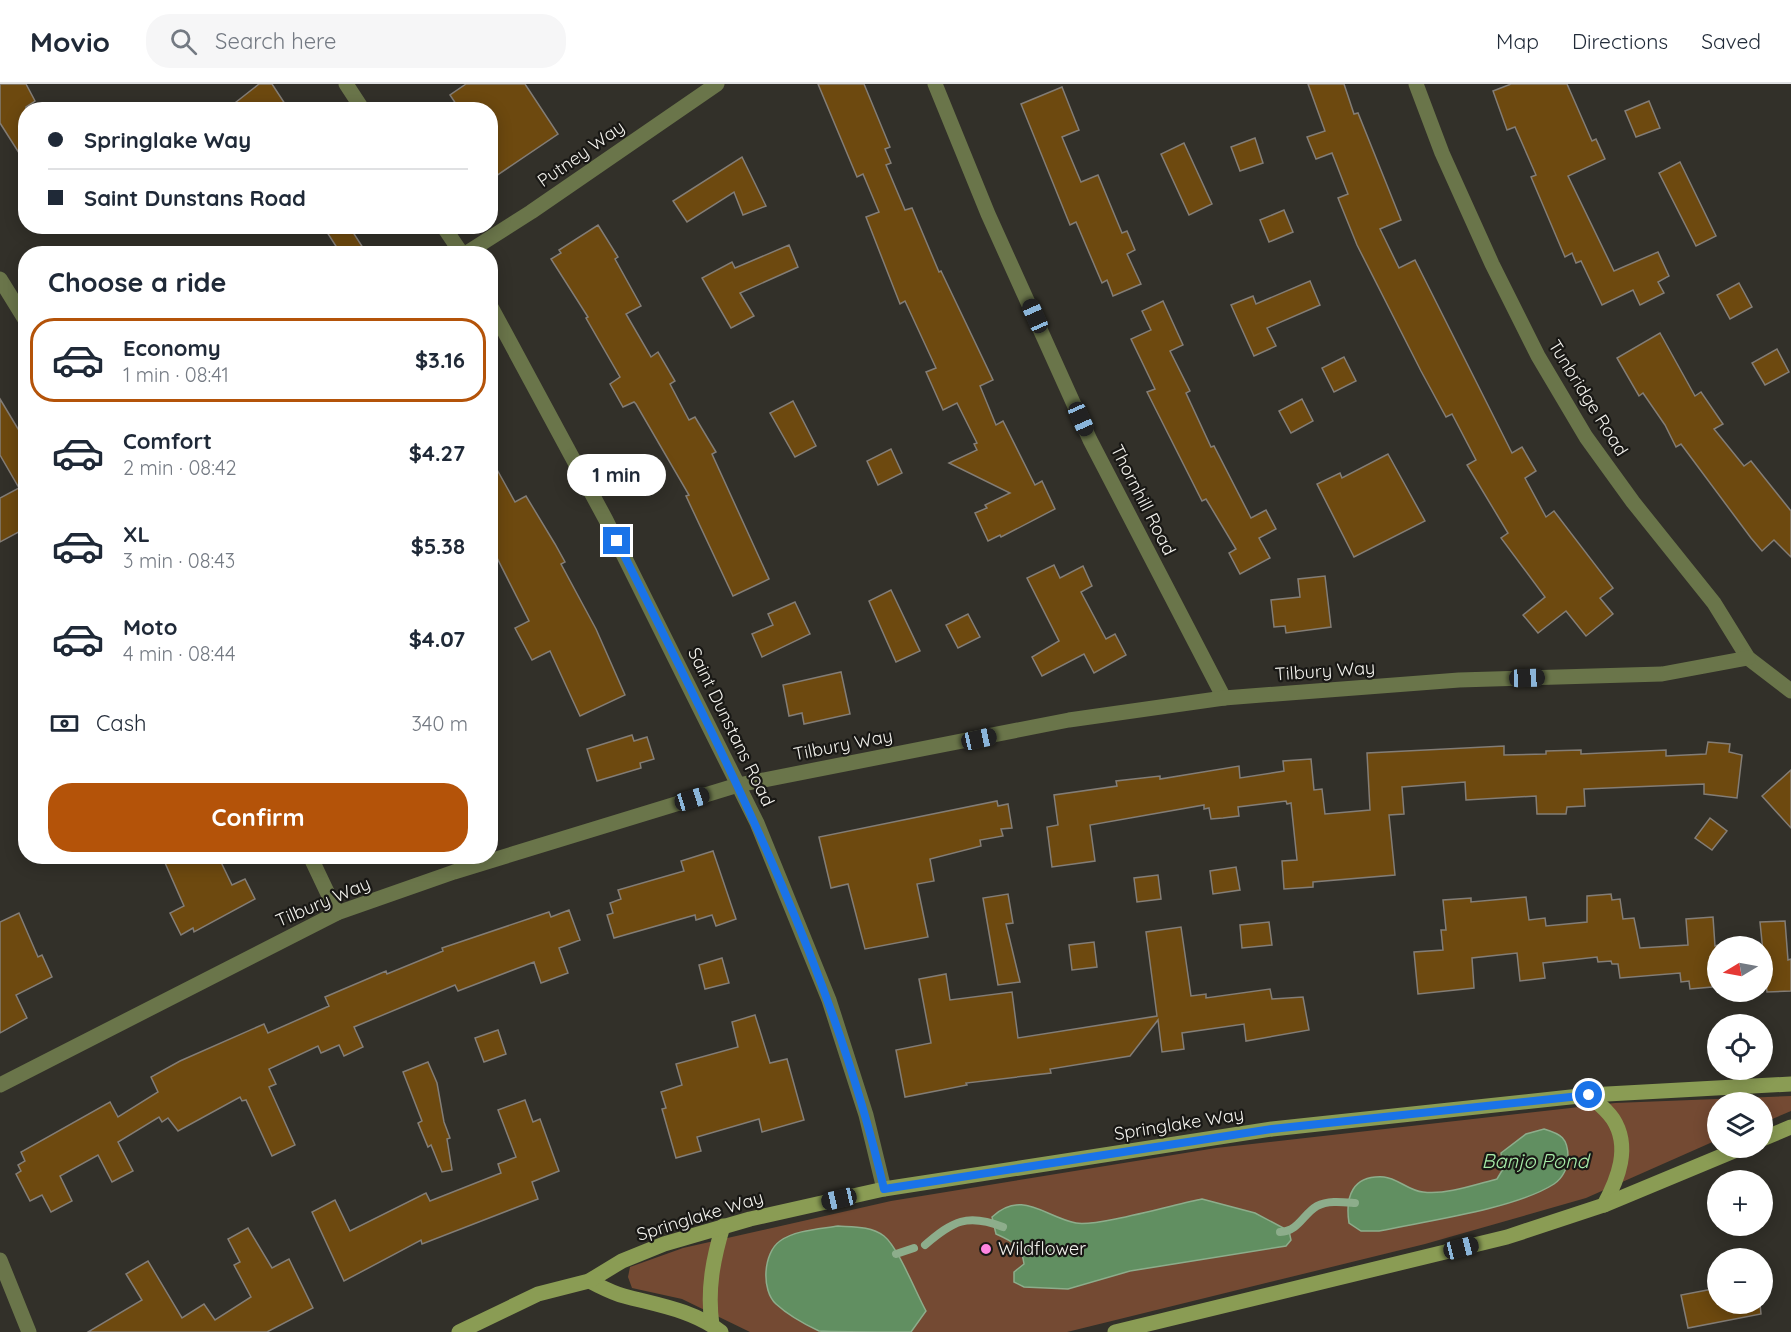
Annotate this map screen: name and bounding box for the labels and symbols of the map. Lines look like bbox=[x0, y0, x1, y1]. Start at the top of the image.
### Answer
street label: Putney Way bbox=[533, 115, 629, 192]
car bbox=[1019, 296, 1051, 336]
street label: Tunbridge Road bbox=[1544, 335, 1633, 460]
car bbox=[1065, 399, 1097, 439]
street label: Thornhill Road bbox=[1106, 441, 1181, 559]
callout: 1 min bbox=[568, 454, 666, 496]
route end bbox=[603, 527, 630, 554]
street label: Saint Dunstans Road bbox=[683, 644, 780, 810]
street label: Tilbury Way bbox=[1274, 656, 1376, 685]
car bbox=[1509, 668, 1545, 688]
street label: Tilbury Way bbox=[791, 724, 894, 765]
car bbox=[960, 726, 998, 752]
car bbox=[672, 785, 712, 813]
street label: Tilbury Way bbox=[272, 871, 374, 932]
north arrow bbox=[1707, 936, 1773, 1002]
route start bbox=[1575, 1081, 1602, 1108]
street label: Springlake Way bbox=[1112, 1102, 1245, 1145]
water label: Banjo Pond bbox=[1481, 1148, 1591, 1173]
street label: Springlake Way bbox=[634, 1185, 766, 1246]
car bbox=[819, 1186, 859, 1212]
car bbox=[1441, 1235, 1481, 1261]
place label: Wildflower bbox=[998, 1237, 1086, 1260]
marker: Wildflower bbox=[979, 1242, 993, 1256]

